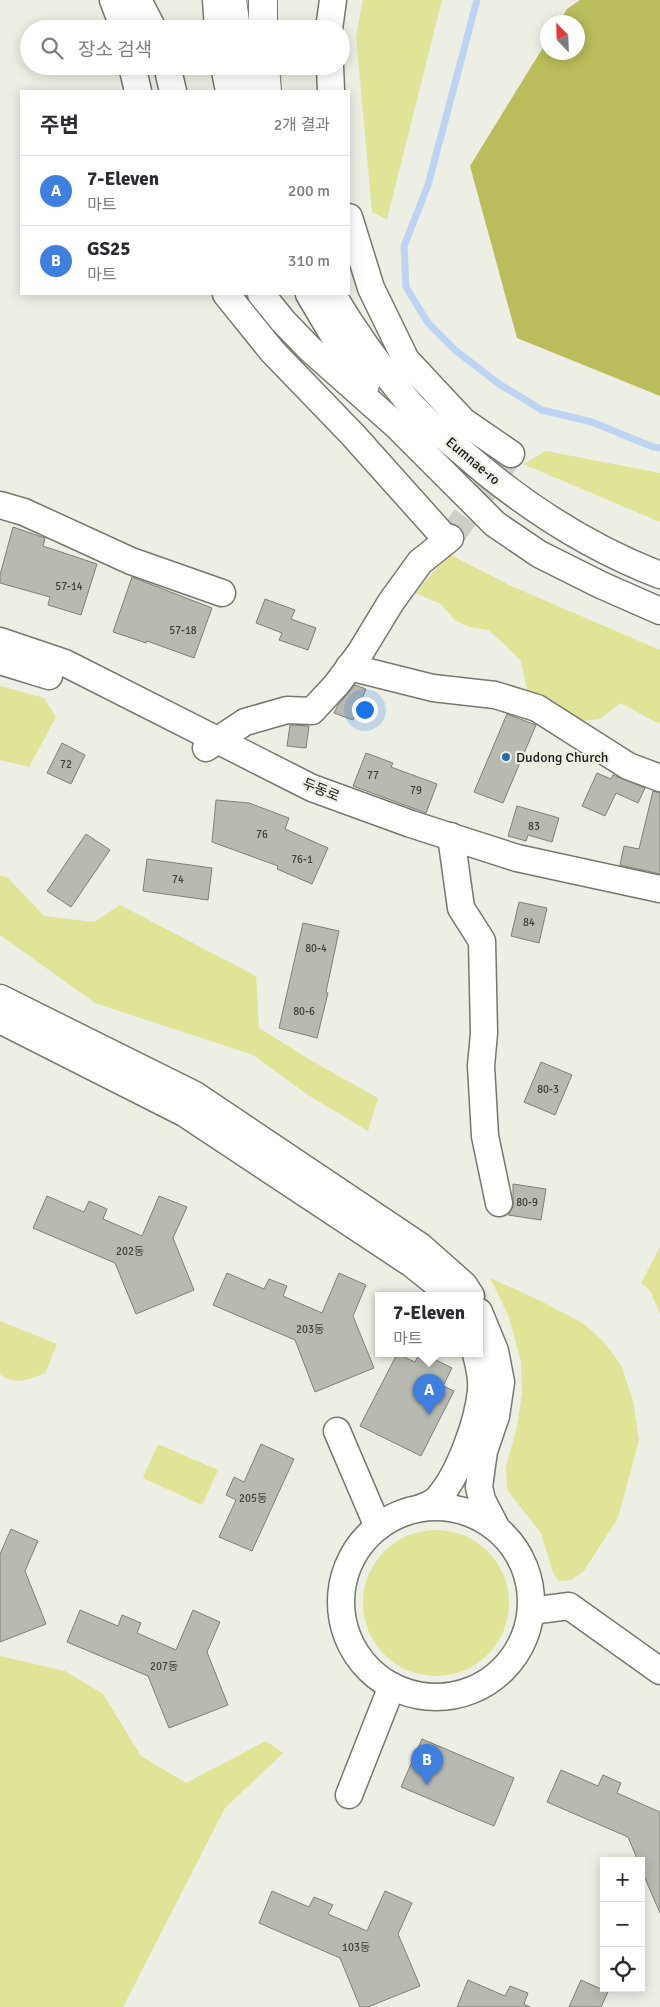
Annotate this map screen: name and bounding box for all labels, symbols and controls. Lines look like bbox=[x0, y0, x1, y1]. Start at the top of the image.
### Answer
north arrow bbox=[540, 15, 585, 60]
search box bbox=[20, 20, 350, 75]
icon: search bbox=[38, 34, 66, 62]
text: 장소 검색 bbox=[78, 38, 152, 62]
text: 주변 bbox=[40, 112, 79, 138]
text: 2개 결과 bbox=[274, 115, 330, 135]
text: 7-Eleven bbox=[87, 167, 159, 191]
text: A bbox=[51, 181, 61, 201]
text: 200 m bbox=[288, 181, 330, 201]
text: 마트 bbox=[87, 195, 116, 215]
text: GS25 bbox=[87, 237, 131, 261]
text: B bbox=[51, 251, 61, 271]
text: 310 m bbox=[288, 251, 330, 271]
text: 마트 bbox=[87, 265, 116, 285]
street label: Eumnae-ro bbox=[443, 433, 503, 489]
house number: 57-14 bbox=[55, 580, 83, 593]
house number: 57-18 bbox=[169, 624, 197, 637]
your location bbox=[352, 697, 378, 723]
place label: Dudong Church bbox=[516, 749, 608, 766]
marker: Dudong Church bbox=[500, 751, 512, 763]
house number: 72 bbox=[60, 758, 72, 771]
house number: 77 bbox=[367, 769, 379, 782]
street label: 두동로 bbox=[300, 775, 342, 805]
house number: 79 bbox=[410, 784, 422, 797]
house number: 83 bbox=[528, 820, 540, 833]
house number: 76 bbox=[256, 828, 268, 841]
house number: 76-1 bbox=[291, 853, 313, 866]
house number: 74 bbox=[172, 873, 184, 886]
house number: 84 bbox=[523, 916, 535, 929]
house number: 80-4 bbox=[305, 942, 327, 955]
house number: 80-6 bbox=[293, 1005, 315, 1018]
house number: 80-3 bbox=[537, 1083, 559, 1096]
house number: 80-9 bbox=[516, 1196, 538, 1209]
house number: 202동 bbox=[116, 1245, 144, 1258]
popup bbox=[375, 1292, 483, 1357]
text: 7-Eleven bbox=[393, 1301, 465, 1325]
house number: 203동 bbox=[296, 1323, 324, 1336]
text: 마트 bbox=[393, 1329, 422, 1349]
pin: A bbox=[413, 1374, 445, 1415]
house number: 205동 bbox=[239, 1492, 267, 1505]
house number: 207동 bbox=[150, 1660, 178, 1673]
pin: B bbox=[411, 1744, 443, 1785]
map controls bbox=[600, 1857, 645, 1992]
button: + bbox=[600, 1857, 645, 1902]
button: − bbox=[600, 1902, 645, 1947]
house number: 103동 bbox=[342, 1941, 370, 1954]
button: locate bbox=[600, 1947, 645, 1992]

